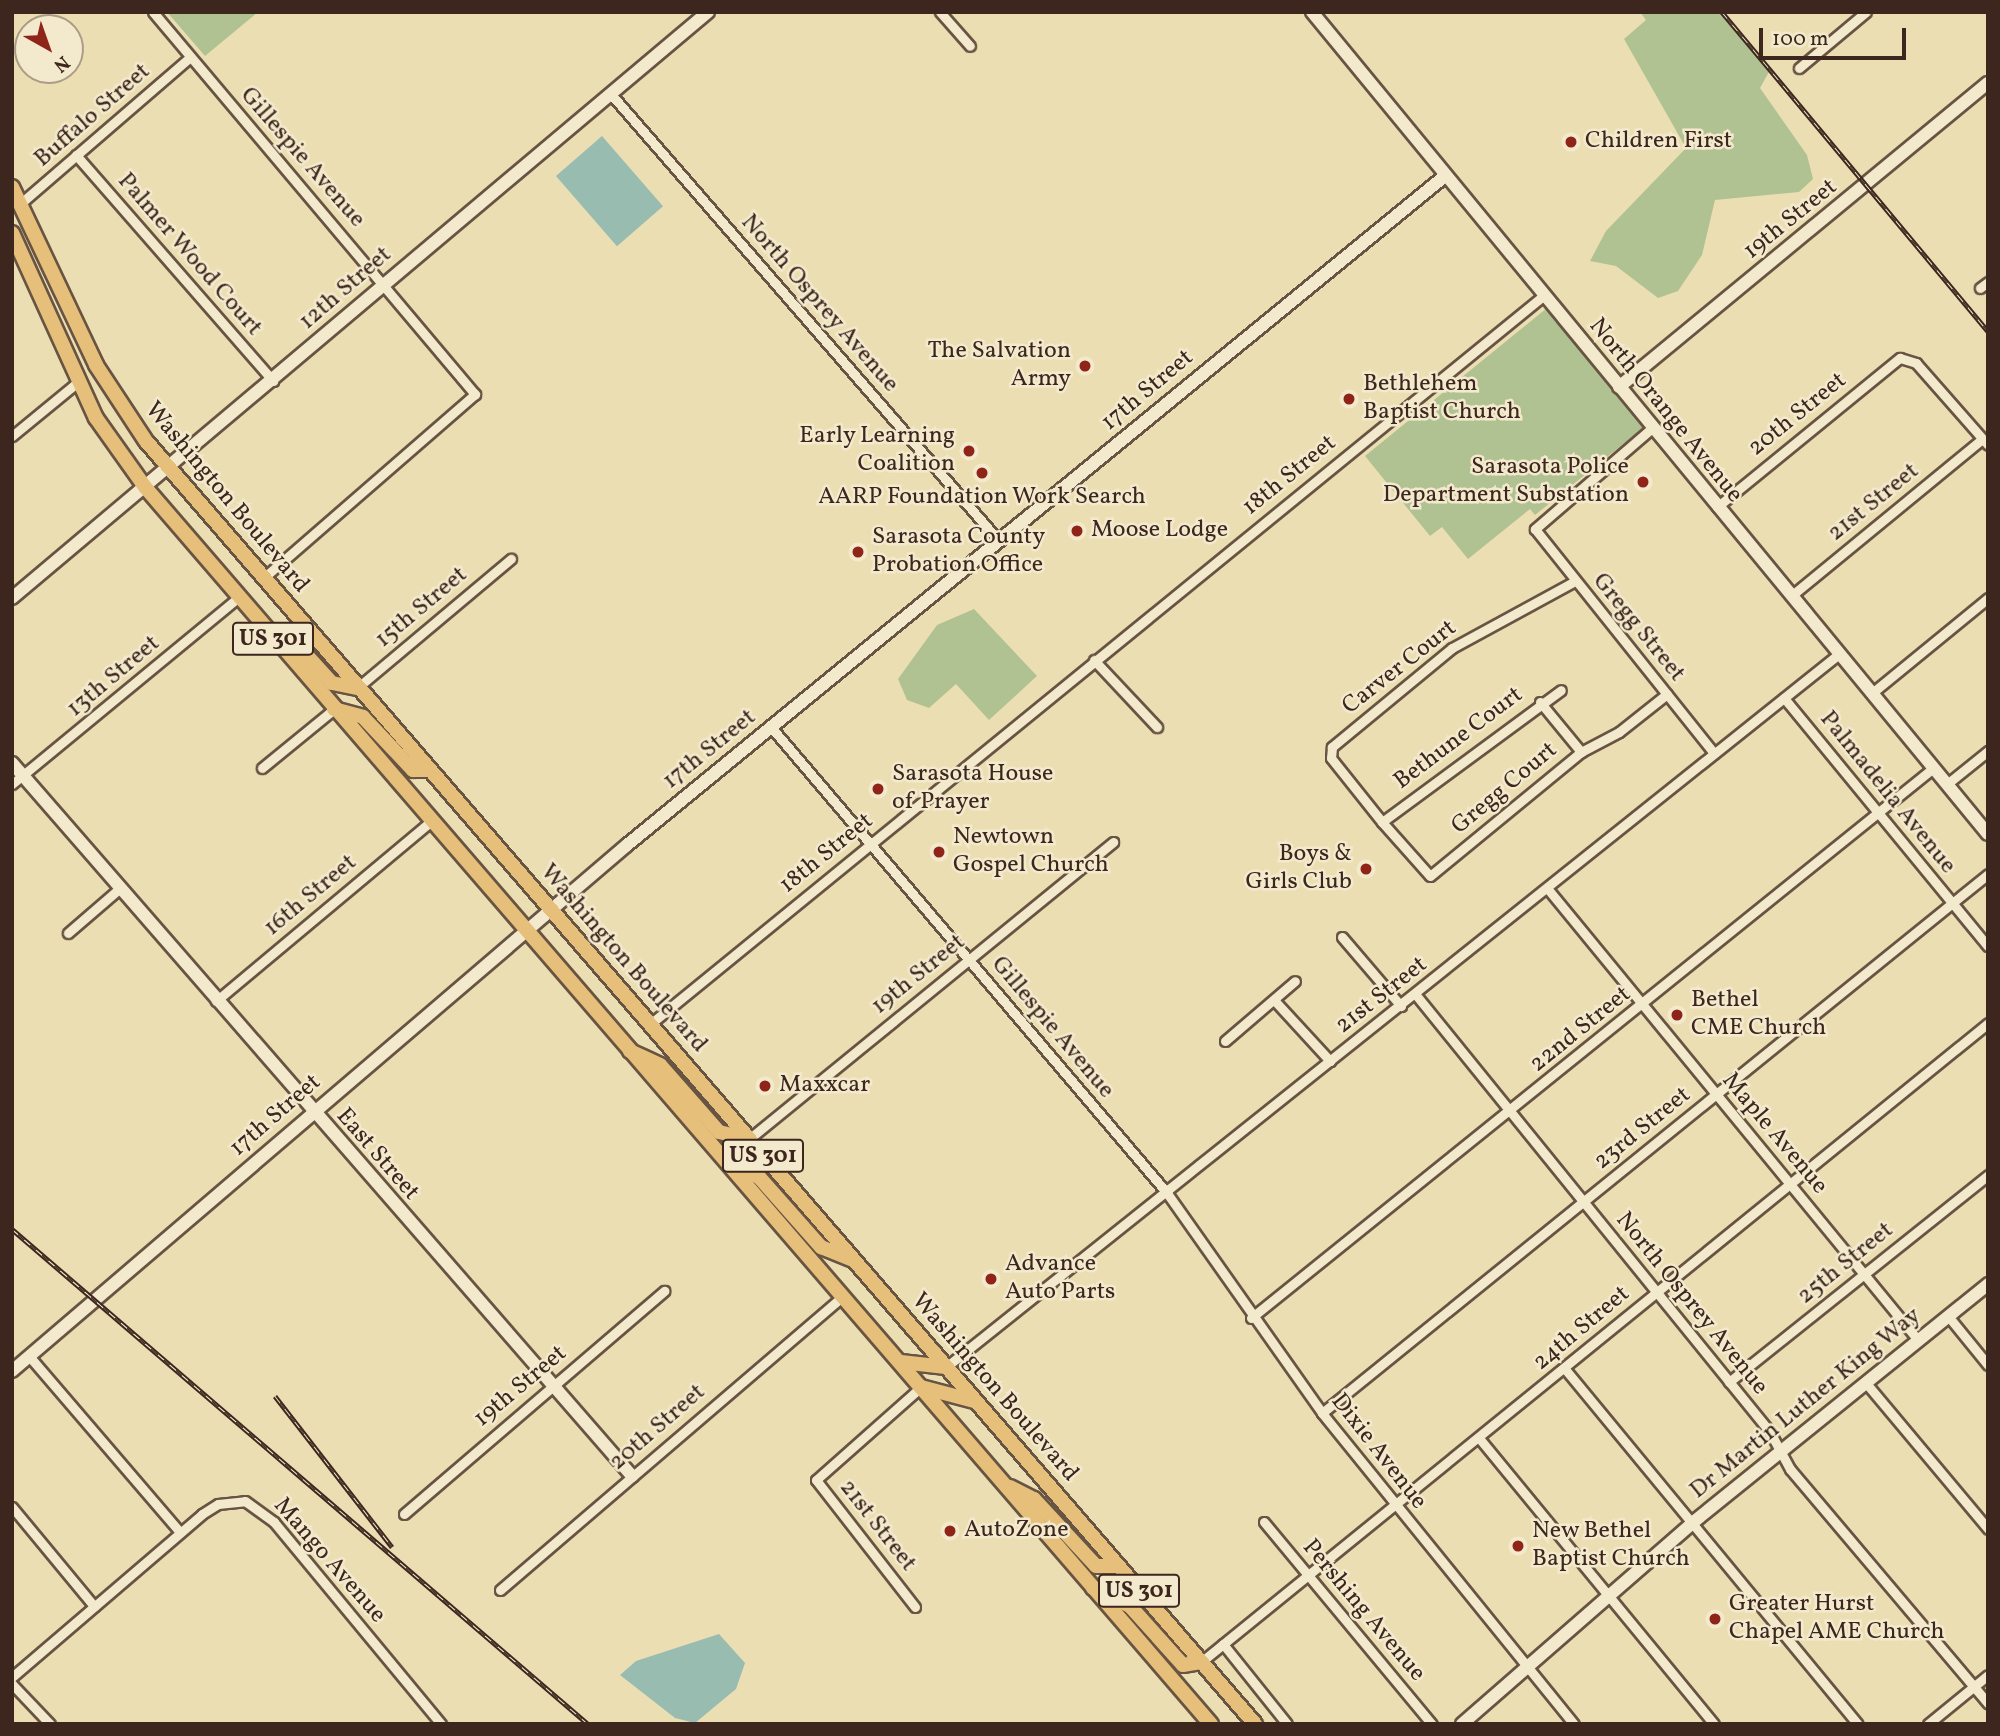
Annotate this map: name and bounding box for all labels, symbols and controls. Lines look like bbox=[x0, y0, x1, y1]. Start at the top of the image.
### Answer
north arrow bbox=[14, 14, 84, 84]
scale bar bbox=[1762, 14, 1909, 58]
text: 100 m bbox=[1772, 25, 1829, 54]
text: N bbox=[48, 49, 75, 78]
street label: Buffalo Street bbox=[29, 58, 157, 174]
street label: Gillespie Avenue bbox=[233, 82, 371, 234]
place label: Children First bbox=[1585, 128, 1732, 156]
marker: Children First bbox=[1563, 134, 1579, 150]
street label: Palmer Wood Court bbox=[110, 167, 268, 343]
street label: 19th Street bbox=[1738, 174, 1844, 266]
street label: North Osprey Avenue bbox=[734, 209, 904, 399]
street label: 12th Street bbox=[294, 241, 398, 337]
street label: North Orange Avenue bbox=[1582, 313, 1748, 509]
place label: The Salvation Army bbox=[928, 338, 1071, 394]
street label: 17th Street bbox=[1096, 344, 1200, 438]
marker: The Salvation Army bbox=[1077, 358, 1093, 374]
street label: 20th Street bbox=[1743, 367, 1853, 463]
place label: Bethlehem Baptist Church bbox=[1363, 371, 1521, 427]
marker: Bethlehem Baptist Church bbox=[1341, 391, 1357, 407]
street label: Washington Boulevard bbox=[138, 397, 314, 599]
place label: Early Learning Coalition bbox=[799, 423, 955, 479]
street label: 18th Street bbox=[1237, 430, 1343, 522]
marker: Early Learning Coalition bbox=[961, 443, 977, 459]
place label: Sarasota Police Department Substation bbox=[1383, 454, 1629, 510]
street label: 21st Street bbox=[1823, 458, 1925, 548]
marker: AARP Foundation Work Search bbox=[974, 465, 990, 481]
marker: Sarasota Police Department Substation bbox=[1635, 474, 1651, 490]
place label: AARP Foundation Work Search bbox=[818, 484, 1146, 512]
place label: Moose Lodge bbox=[1091, 517, 1228, 545]
marker: Moose Lodge bbox=[1069, 523, 1085, 539]
place label: Sarasota County Probation Office bbox=[872, 524, 1045, 580]
marker: Sarasota County Probation Office bbox=[850, 544, 866, 560]
street label: 15th Street bbox=[370, 561, 474, 655]
street label: Gregg Street bbox=[1586, 568, 1690, 688]
street label: Carver Court bbox=[1337, 615, 1463, 721]
road number: US 301 bbox=[231, 620, 315, 659]
street label: 13th Street bbox=[62, 630, 166, 724]
street label: Bethune Court bbox=[1389, 681, 1529, 797]
street label: 17th Street bbox=[658, 704, 762, 796]
street label: Palmadelia Avenue bbox=[1813, 706, 1961, 880]
street label: Gregg Court bbox=[1446, 737, 1564, 841]
place label: Sarasota House of Prayer bbox=[892, 761, 1053, 817]
marker: Sarasota House of Prayer bbox=[870, 781, 886, 797]
street label: 18th Street bbox=[774, 808, 880, 900]
place label: Newtown Gospel Church bbox=[953, 824, 1109, 880]
place label: Boys & Girls Club bbox=[1245, 841, 1352, 897]
marker: Newtown Gospel Church bbox=[931, 844, 947, 860]
street label: 16th Street bbox=[259, 849, 363, 943]
street label: Washington Boulevard bbox=[533, 859, 713, 1059]
marker: Boys & Girls Club bbox=[1358, 861, 1374, 877]
street label: 19th Street bbox=[866, 929, 972, 1021]
street label: Gillespie Avenue bbox=[984, 951, 1120, 1105]
street label: 21st Street bbox=[1330, 951, 1434, 1041]
street label: 22nd Street bbox=[1525, 981, 1637, 1079]
place label: Bethel CME Church bbox=[1691, 987, 1826, 1043]
marker: Bethel CME Church bbox=[1669, 1007, 1685, 1023]
street label: Maple Avenue bbox=[1715, 1067, 1833, 1201]
street label: 17th Street bbox=[225, 1069, 327, 1163]
place label: Maxxcar bbox=[779, 1072, 870, 1100]
marker: Maxxcar bbox=[757, 1078, 773, 1094]
street label: 23rd Street bbox=[1589, 1081, 1697, 1177]
street label: East Street bbox=[329, 1103, 425, 1207]
road number: US 301 bbox=[721, 1136, 805, 1176]
street label: North Osprey Avenue bbox=[1608, 1207, 1774, 1401]
street label: 25th Street bbox=[1792, 1217, 1900, 1311]
place label: Advance Auto Parts bbox=[1005, 1251, 1115, 1307]
marker: Advance Auto Parts bbox=[983, 1271, 999, 1287]
street label: 24th Street bbox=[1528, 1280, 1636, 1378]
street label: Washington Boulevard bbox=[904, 1288, 1084, 1488]
street label: Dr Martin Luther King Way bbox=[1685, 1302, 1927, 1506]
street label: 19th Street bbox=[469, 1340, 573, 1434]
street label: 20th Street bbox=[604, 1379, 712, 1477]
street label: Dixie Avenue bbox=[1324, 1388, 1432, 1516]
street label: 21st Street bbox=[832, 1474, 922, 1578]
street label: Mango Avenue bbox=[267, 1492, 391, 1630]
place label: AutoZone bbox=[964, 1517, 1069, 1545]
place label: New Bethel Baptist Church bbox=[1532, 1518, 1690, 1574]
marker: AutoZone bbox=[942, 1523, 958, 1539]
street label: Pershing Avenue bbox=[1295, 1534, 1431, 1688]
marker: New Bethel Baptist Church bbox=[1510, 1538, 1526, 1554]
road number: US 301 bbox=[1097, 1572, 1181, 1610]
place label: Greater Hurst Chapel AME Church bbox=[1729, 1591, 1944, 1647]
marker: Greater Hurst Chapel AME Church bbox=[1707, 1611, 1723, 1627]

